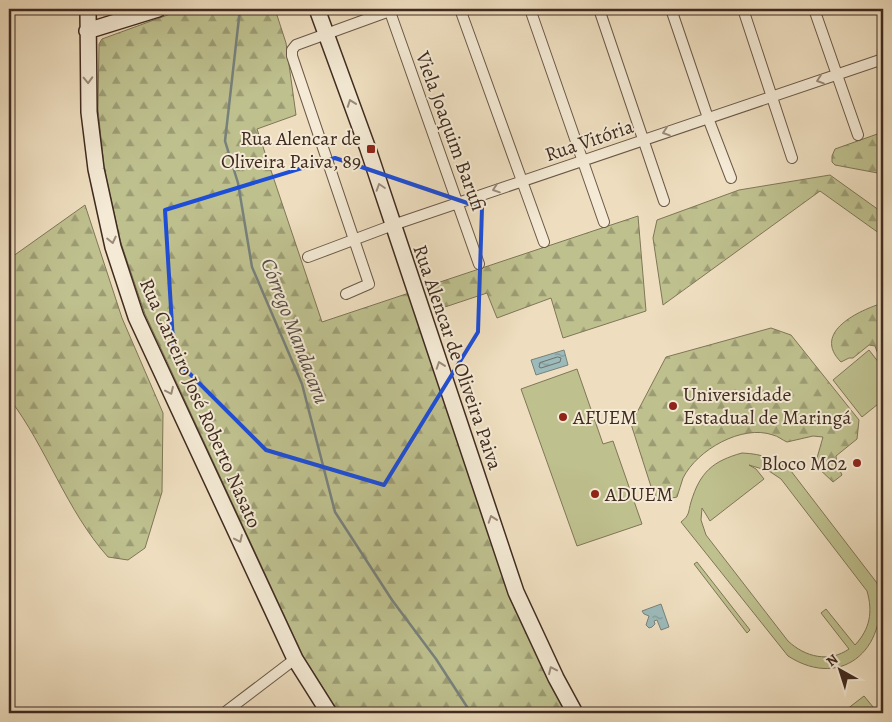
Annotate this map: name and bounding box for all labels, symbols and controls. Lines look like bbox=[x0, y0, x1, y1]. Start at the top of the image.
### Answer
street label: Viela Joaquim Barufi bbox=[409, 47, 492, 215]
one-way arrow bbox=[817, 74, 825, 84]
one-way arrow bbox=[83, 76, 94, 84]
one-way arrow bbox=[347, 100, 357, 108]
street label: Rua Vitória bbox=[541, 113, 638, 168]
place label: Rua Alencar de Oliveira Paiva, 89 bbox=[221, 125, 361, 175]
one-way arrow bbox=[663, 126, 671, 136]
marker: Rua Alencar de Oliveira Paiva, 89 bbox=[365, 143, 377, 155]
one-way arrow bbox=[376, 183, 386, 192]
one-way arrow bbox=[492, 184, 501, 194]
one-way arrow bbox=[106, 236, 117, 245]
street label: Rua Alencar de Oliveira Paiva bbox=[406, 241, 509, 474]
water label: Córrego Mandacaru bbox=[254, 254, 336, 408]
street label: Rua Carteiro José Roberto Nasato bbox=[133, 274, 268, 532]
one-way arrow bbox=[436, 362, 446, 370]
place label: Universidade Estadual de Maringá bbox=[683, 381, 852, 431]
one-way arrow bbox=[164, 386, 175, 395]
marker: Universidade Estadual de Maringá bbox=[667, 400, 679, 412]
place label: AFUEM bbox=[572, 404, 637, 431]
marker: AFUEM bbox=[557, 411, 569, 423]
place label: Bloco M02 bbox=[761, 450, 847, 477]
marker: Bloco M02 bbox=[851, 457, 863, 469]
place label: ADUEM bbox=[604, 481, 673, 508]
marker: ADUEM bbox=[589, 488, 601, 500]
one-way arrow bbox=[488, 516, 498, 524]
one-way arrow bbox=[233, 533, 243, 542]
north arrow bbox=[814, 644, 864, 694]
text: N bbox=[822, 650, 842, 671]
one-way arrow bbox=[548, 666, 559, 675]

